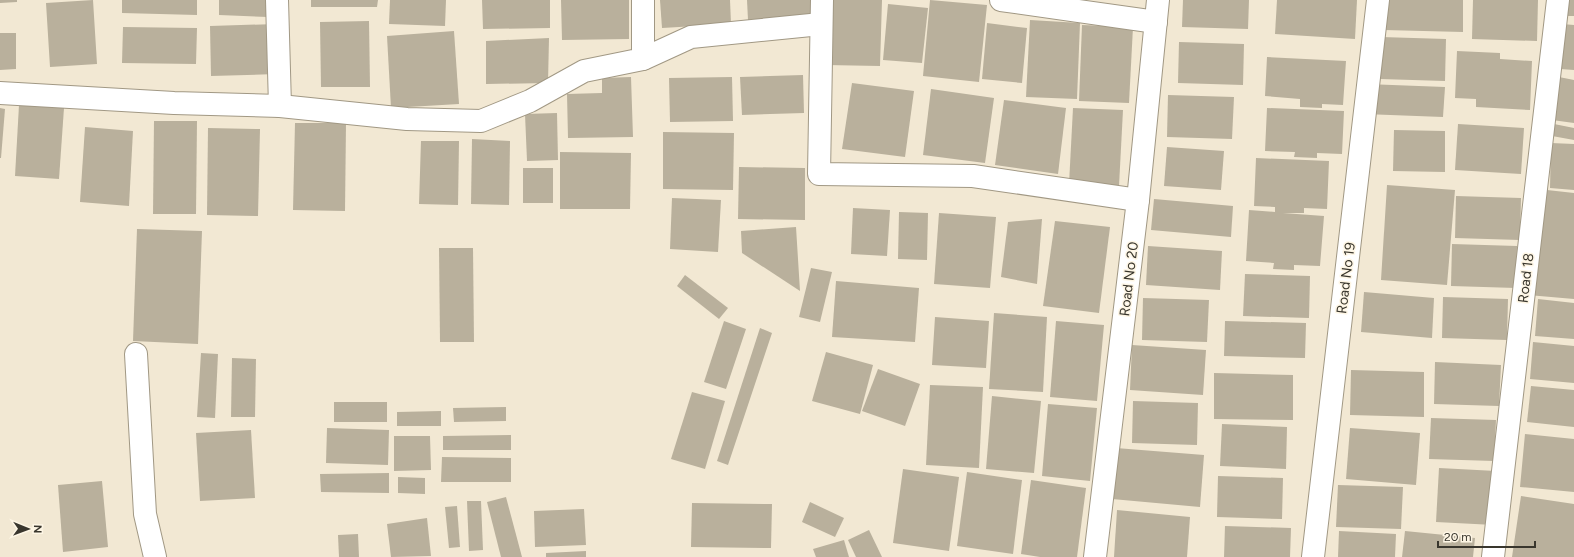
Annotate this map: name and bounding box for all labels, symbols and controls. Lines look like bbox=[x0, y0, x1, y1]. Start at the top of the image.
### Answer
street label: Road No 20 bbox=[1116, 241, 1142, 317]
street label: Road No 19 bbox=[1333, 241, 1359, 315]
street label: Road 18 bbox=[1515, 252, 1537, 304]
north arrow bbox=[8, 509, 48, 549]
scale bar bbox=[1438, 523, 1535, 549]
text: N bbox=[31, 525, 44, 534]
text: 20 m bbox=[1444, 530, 1472, 544]

